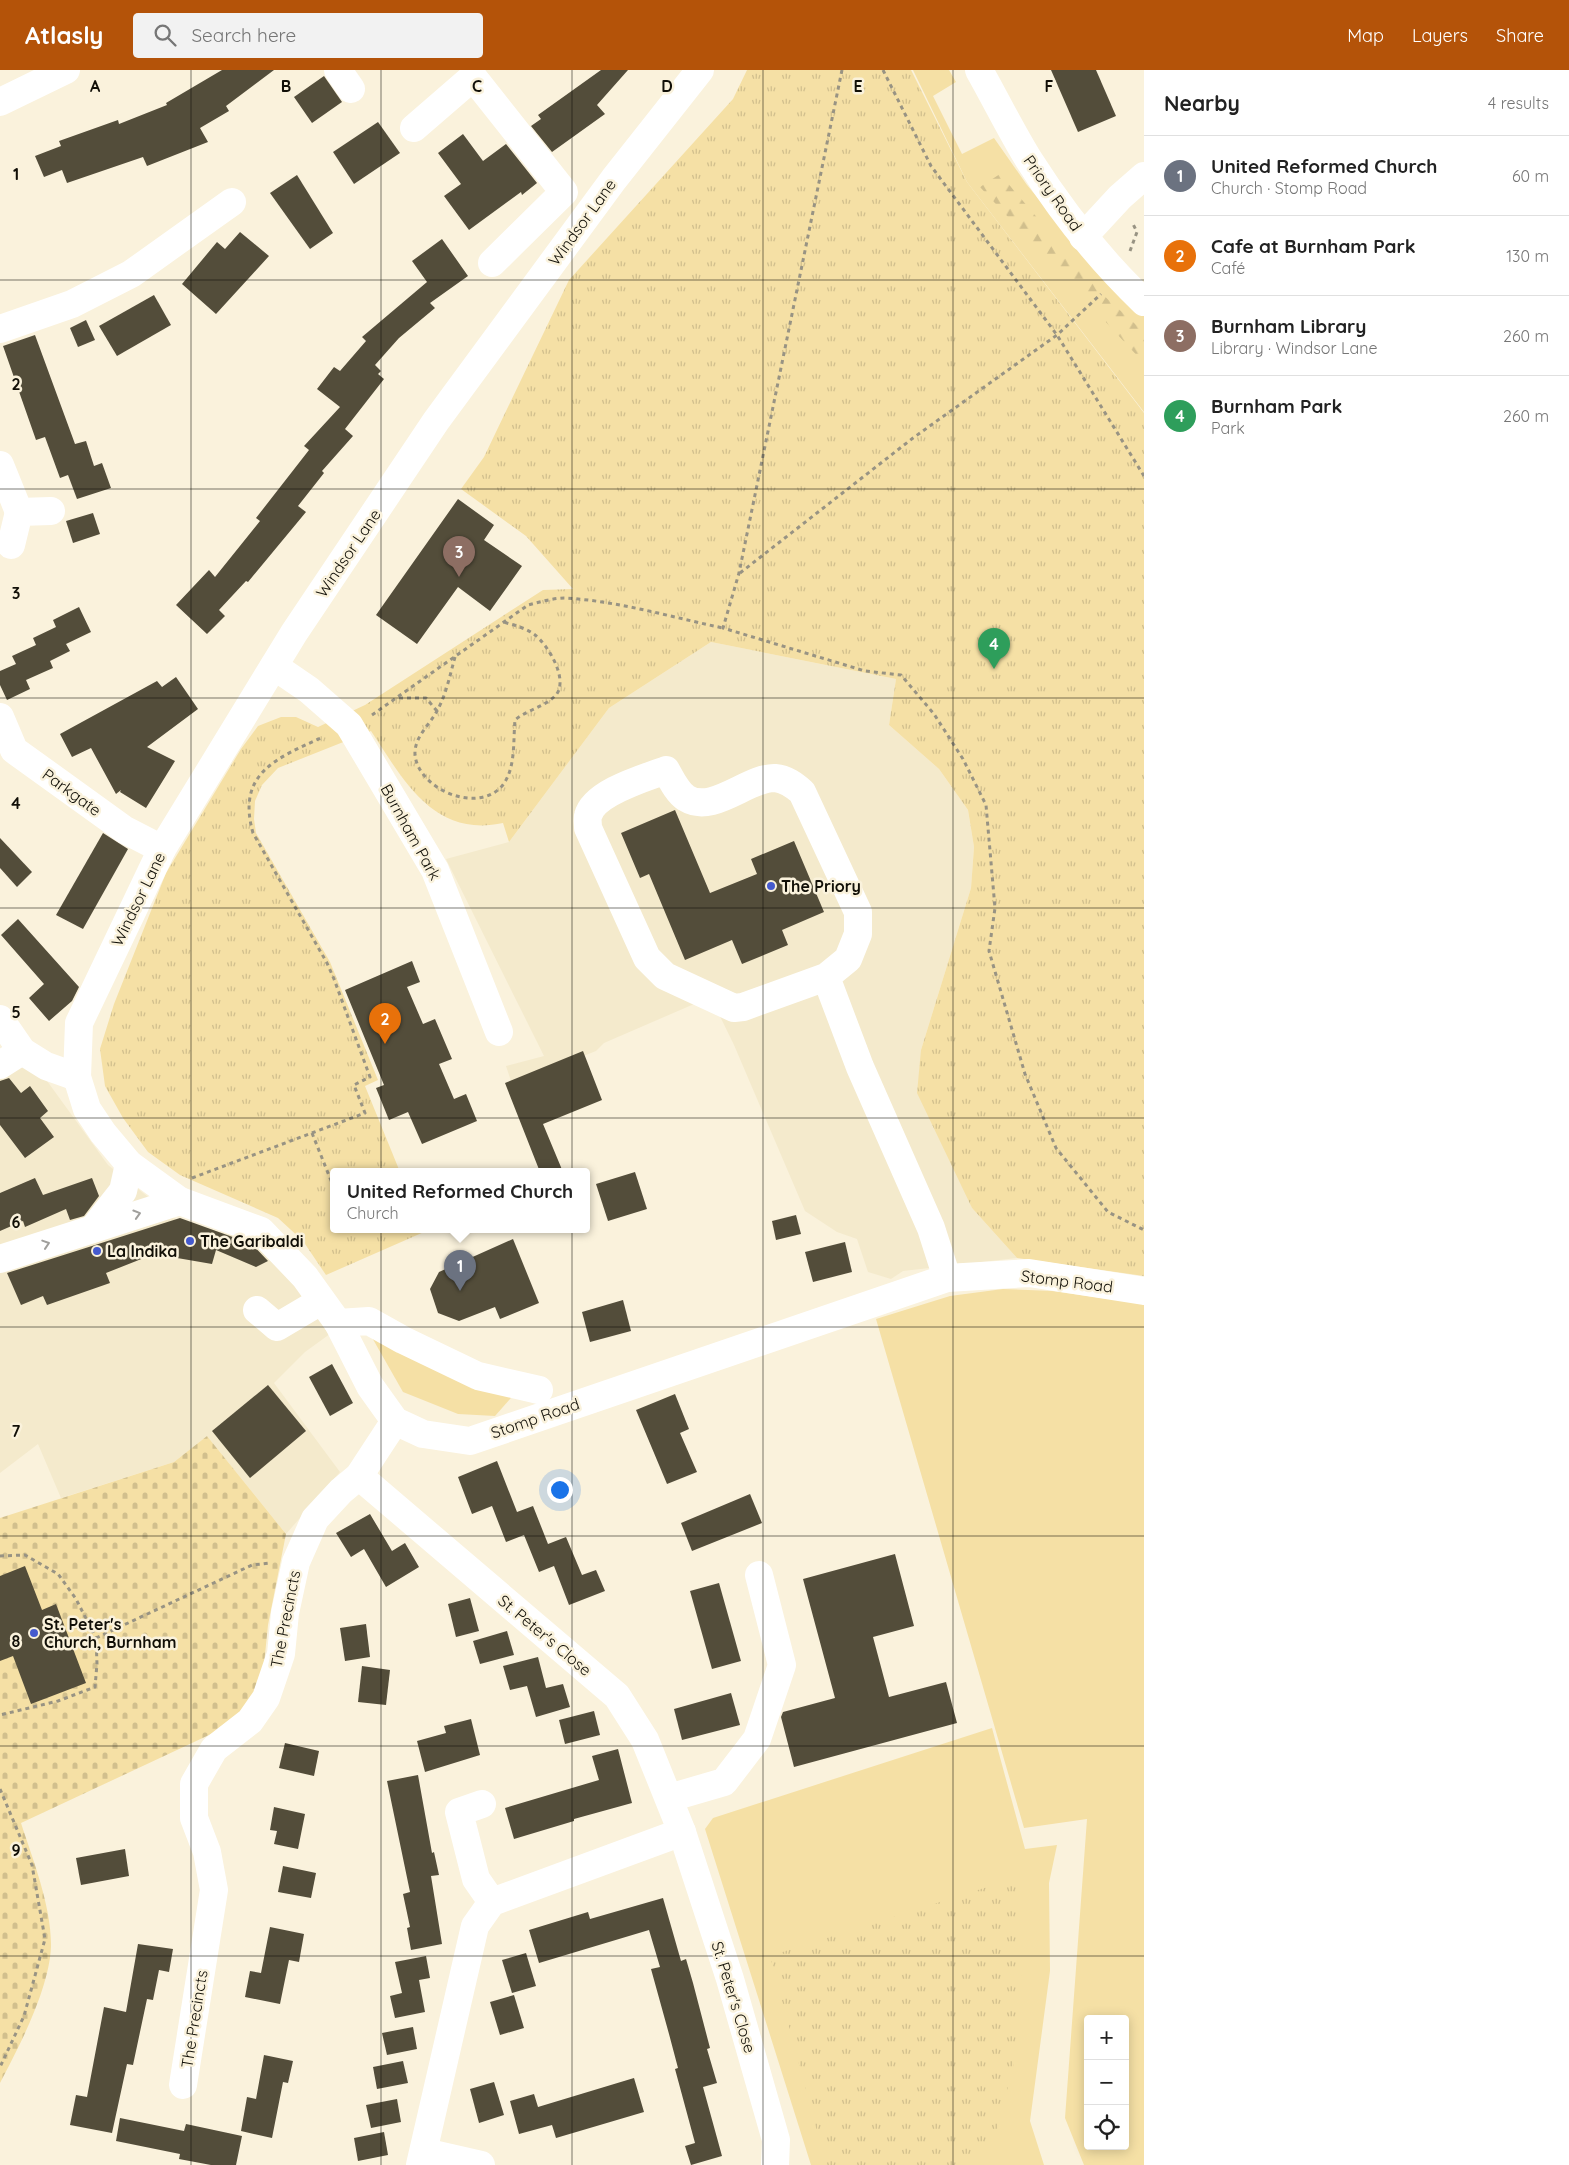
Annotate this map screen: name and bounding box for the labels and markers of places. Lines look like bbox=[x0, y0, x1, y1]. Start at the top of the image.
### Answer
pin: 3 bbox=[443, 536, 475, 577]
pin: 4 bbox=[978, 628, 1010, 669]
place label: The Priory bbox=[781, 876, 861, 896]
marker: The Priory bbox=[765, 880, 777, 892]
pin: 2 bbox=[369, 1003, 401, 1044]
place label: The Garibaldi bbox=[200, 1231, 304, 1251]
marker: The Garibaldi bbox=[184, 1235, 196, 1247]
place label: La Indika bbox=[107, 1241, 177, 1261]
marker: La Indika bbox=[91, 1245, 103, 1257]
pin: 1 bbox=[444, 1250, 476, 1291]
place label: St. Peter's Church, Burnham bbox=[44, 1614, 177, 1652]
marker: St. Peter's Church, Burnham bbox=[28, 1627, 40, 1639]

